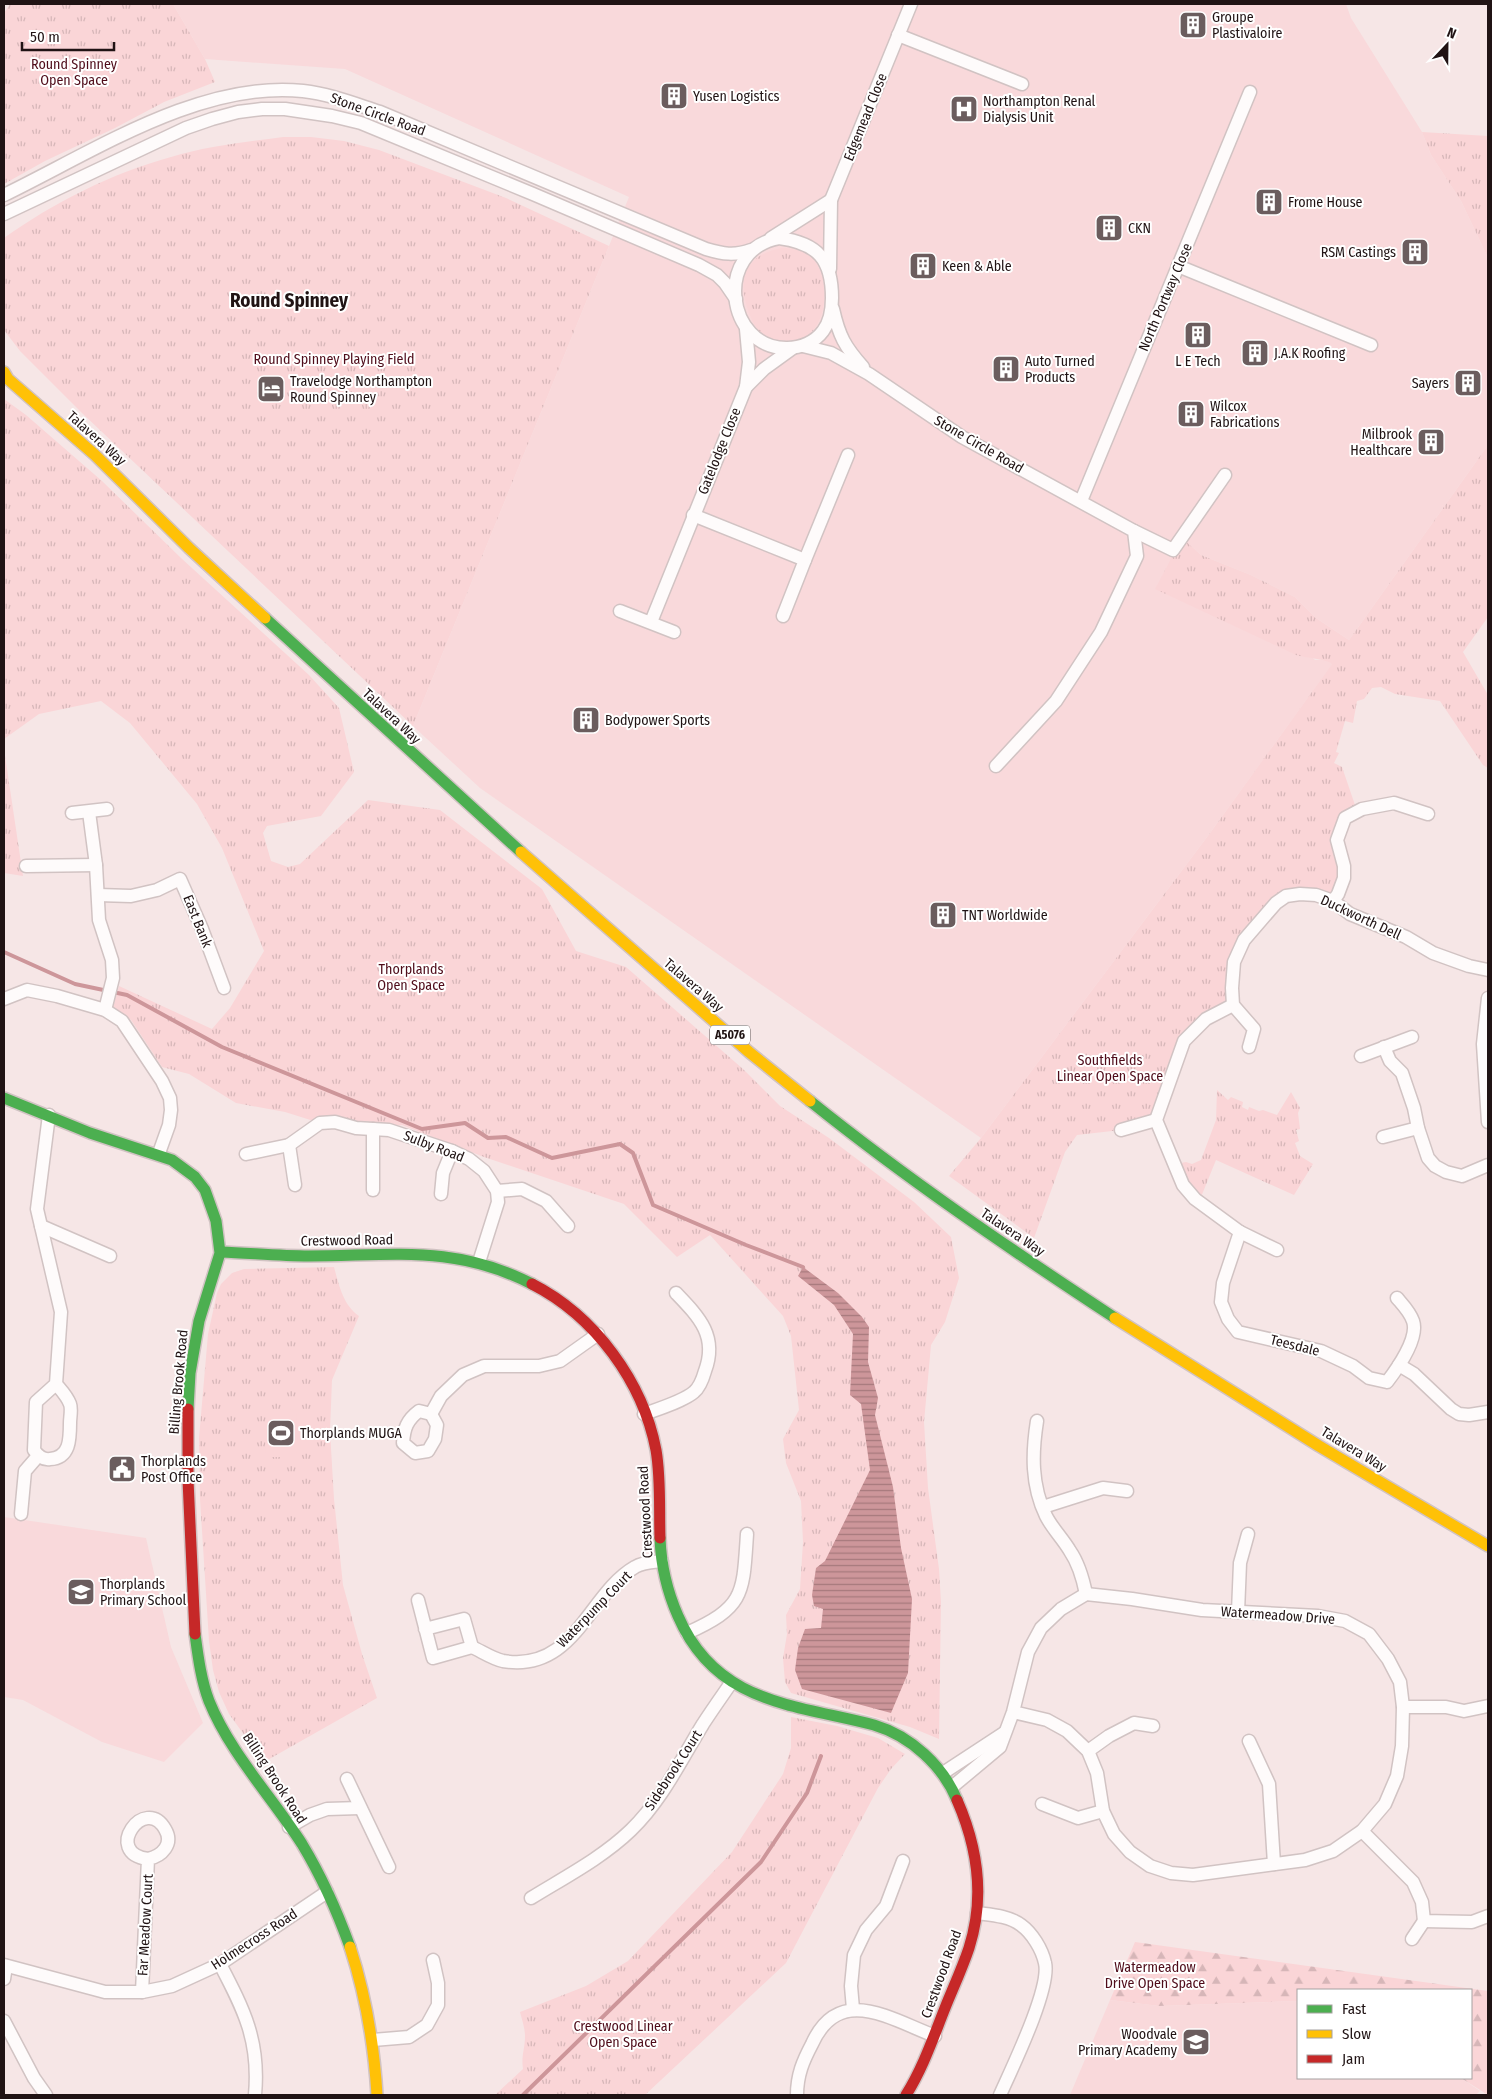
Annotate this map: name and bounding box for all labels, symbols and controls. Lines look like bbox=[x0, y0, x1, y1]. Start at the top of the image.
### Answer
place label: Groupe Plastivaloire bbox=[1212, 9, 1282, 42]
building icon: Groupe Plastivaloire bbox=[1178, 10, 1208, 40]
scale bar bbox=[22, 20, 115, 52]
north arrow bbox=[1422, 20, 1472, 70]
text: N bbox=[1445, 24, 1459, 43]
text: 50 m bbox=[30, 28, 60, 46]
park label: Round Spinney Open Space bbox=[31, 56, 118, 89]
street label: Edgemead Close bbox=[840, 71, 891, 164]
building icon: Yusen Logistics bbox=[659, 81, 689, 111]
place label: Yusen Logistics bbox=[693, 88, 780, 105]
street label: Stone Circle Road bbox=[328, 89, 428, 140]
place label: Northampton Renal Dialysis Unit bbox=[983, 93, 1096, 126]
hospital icon: Northampton Renal Dialysis Unit bbox=[949, 94, 979, 124]
building icon: Frome House bbox=[1254, 187, 1284, 217]
place label: Frome House bbox=[1288, 194, 1363, 211]
building icon: CKN bbox=[1094, 213, 1124, 243]
place label: CKN bbox=[1128, 220, 1151, 237]
building icon: RSM Castings bbox=[1400, 237, 1430, 267]
street label: North Portway Close bbox=[1135, 241, 1196, 354]
place label: RSM Castings bbox=[1321, 244, 1396, 261]
building icon: Keen & Able bbox=[908, 251, 938, 281]
place label: Keen & Able bbox=[942, 258, 1012, 275]
district label: Round Spinney bbox=[230, 289, 349, 312]
building icon: L E Tech bbox=[1183, 320, 1213, 350]
building icon: J.A.K Roofing bbox=[1240, 338, 1270, 368]
place label: J.A.K Roofing bbox=[1274, 345, 1346, 362]
park label: Round Spinney Playing Field bbox=[253, 351, 415, 368]
place label: Auto Turned Products bbox=[1025, 353, 1095, 386]
place label: L E Tech bbox=[1175, 353, 1221, 370]
building icon: Auto Turned Products bbox=[991, 354, 1021, 384]
building icon: Sayers bbox=[1453, 368, 1483, 398]
place label: Travelodge Northampton Round Spinney bbox=[290, 373, 432, 406]
hotel icon: Travelodge Northampton Round Spinney bbox=[256, 374, 286, 404]
place label: Sayers bbox=[1412, 375, 1449, 392]
place label: Wilcox Fabrications bbox=[1210, 398, 1280, 431]
building icon: Wilcox Fabrications bbox=[1176, 399, 1206, 429]
street label: Gatelodge Close bbox=[694, 405, 745, 497]
street label: Talavera Way bbox=[64, 407, 130, 470]
street label: Stone Circle Road bbox=[931, 412, 1026, 477]
place label: Milbrook Healthcare bbox=[1350, 426, 1412, 459]
building icon: Milbrook Healthcare bbox=[1416, 427, 1446, 457]
street label: Talavera Way bbox=[359, 685, 425, 748]
building icon: Bodypower Sports bbox=[571, 705, 601, 735]
place label: Bodypower Sports bbox=[605, 712, 710, 729]
street label: Duckworth Dell bbox=[1318, 891, 1404, 944]
street label: East Bank bbox=[179, 892, 216, 951]
building icon: TNT Worldwide bbox=[928, 900, 958, 930]
place label: TNT Worldwide bbox=[962, 907, 1048, 924]
street label: Talavera Way bbox=[660, 955, 728, 1016]
park label: Thorplands Open Space bbox=[377, 961, 445, 994]
road number: A5076 bbox=[710, 1026, 750, 1044]
park label: Southfields Linear Open Space bbox=[1057, 1052, 1163, 1085]
street label: Sulby Road bbox=[401, 1127, 467, 1166]
street label: Talavera Way bbox=[978, 1205, 1049, 1260]
street label: Crestwood Road bbox=[301, 1231, 393, 1250]
street label: Billing Brook Road bbox=[165, 1329, 192, 1435]
street label: Teesdale bbox=[1268, 1331, 1321, 1360]
sports icon: Thorplands MUGA bbox=[266, 1418, 296, 1448]
street label: Talavera Way bbox=[1318, 1423, 1390, 1476]
place label: Thorplands MUGA bbox=[300, 1425, 402, 1442]
place label: Thorplands Post Office bbox=[141, 1453, 206, 1486]
public building icon: Thorplands Post Office bbox=[107, 1454, 137, 1484]
street label: Crestwood Road bbox=[635, 1465, 656, 1559]
street label: Waterpump Court bbox=[553, 1567, 636, 1651]
place label: Thorplands Primary School bbox=[100, 1576, 187, 1609]
school or university icon: Thorplands Primary School bbox=[66, 1577, 96, 1607]
street label: Watermeadow Drive bbox=[1220, 1603, 1336, 1628]
street label: Sidebrook Court bbox=[641, 1727, 706, 1814]
street label: Billing Brook Road bbox=[239, 1730, 310, 1827]
street label: Far Meadow Court bbox=[134, 1873, 157, 1977]
street label: Holmecross Road bbox=[208, 1905, 301, 1974]
street label: Crestwood Road bbox=[918, 1928, 965, 2021]
park label: Watermeadow Drive Open Space bbox=[1105, 1959, 1205, 1992]
legend bbox=[1297, 1989, 1472, 2079]
text: Fast bbox=[1342, 2000, 1366, 2018]
park label: Crestwood Linear Open Space bbox=[573, 2018, 673, 2051]
text: Slow bbox=[1342, 2025, 1371, 2043]
place label: Woodvale Primary Academy bbox=[1078, 2026, 1178, 2059]
school or university icon: Woodvale Primary Academy bbox=[1181, 2027, 1211, 2057]
text: Jam bbox=[1342, 2050, 1365, 2068]

